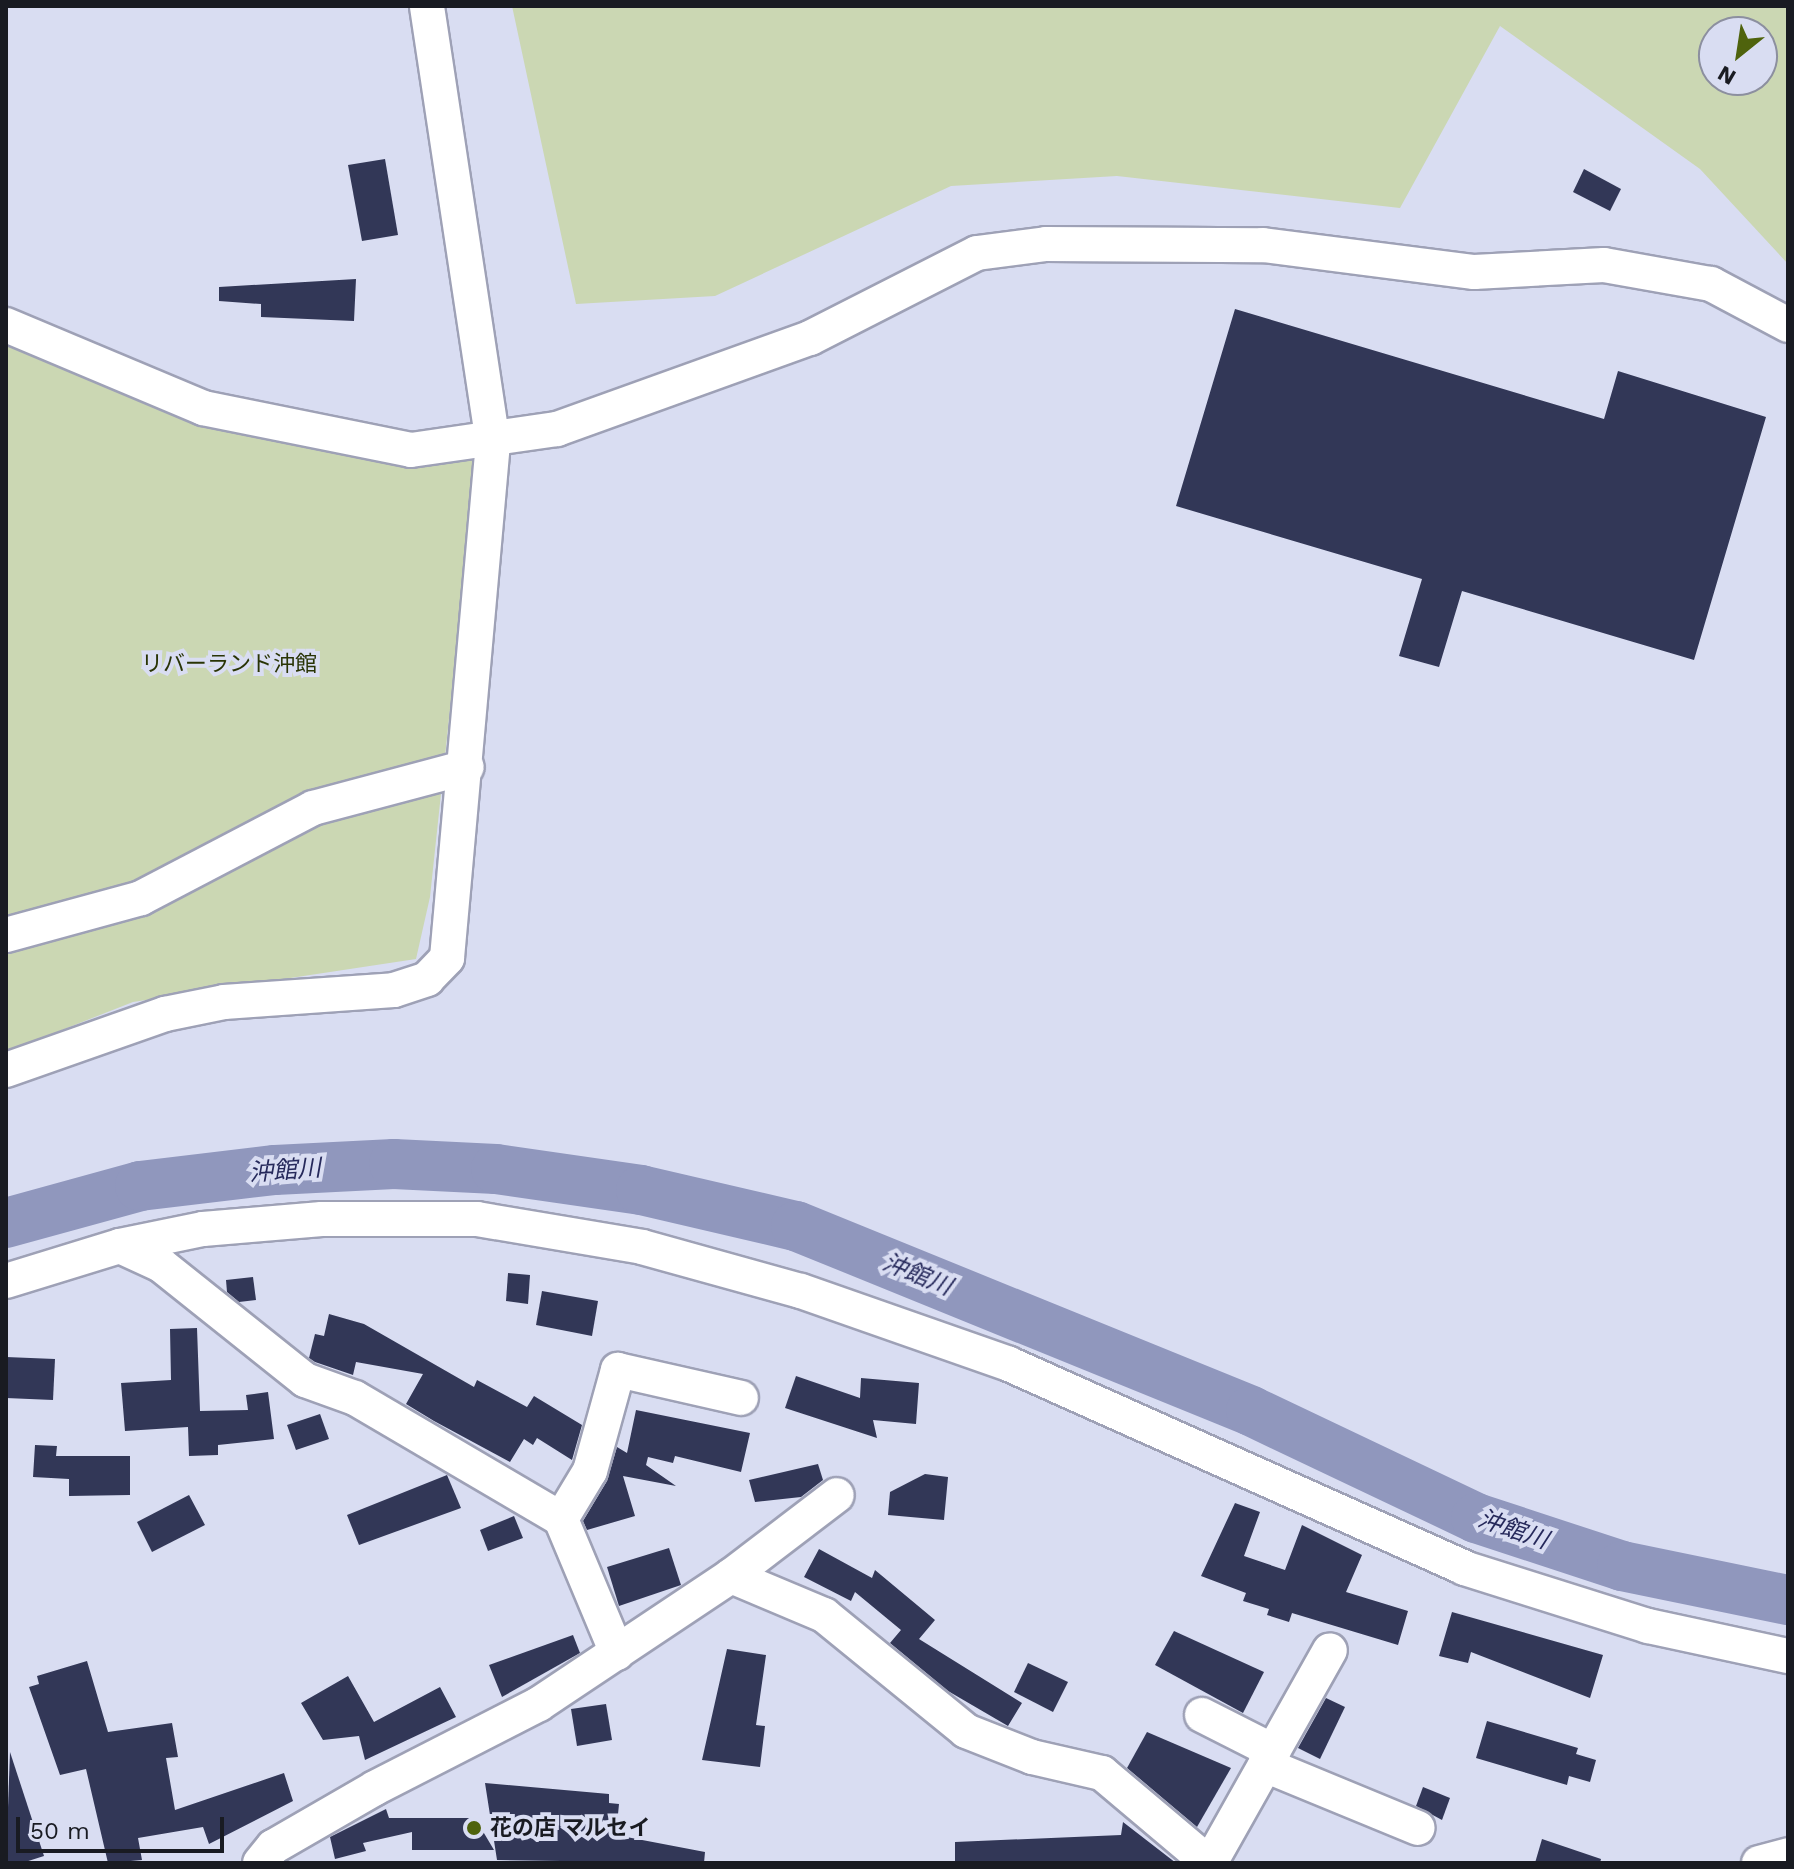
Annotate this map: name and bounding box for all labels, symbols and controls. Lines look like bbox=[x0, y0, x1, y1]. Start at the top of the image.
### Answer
north arrow bbox=[1698, 16, 1778, 96]
text: N bbox=[1713, 61, 1740, 90]
park label: リバーランド沖館 bbox=[141, 651, 317, 677]
water label: 沖館川 bbox=[248, 1154, 322, 1188]
water label: 沖館川 bbox=[878, 1248, 956, 1302]
water label: 沖館川 bbox=[1474, 1505, 1552, 1555]
scale bar bbox=[20, 1801, 228, 1851]
place label: 花の店 マルセイ bbox=[490, 1815, 650, 1841]
text: 50 m bbox=[30, 1817, 90, 1845]
marker: 花の店 マルセイ bbox=[465, 1819, 483, 1837]

